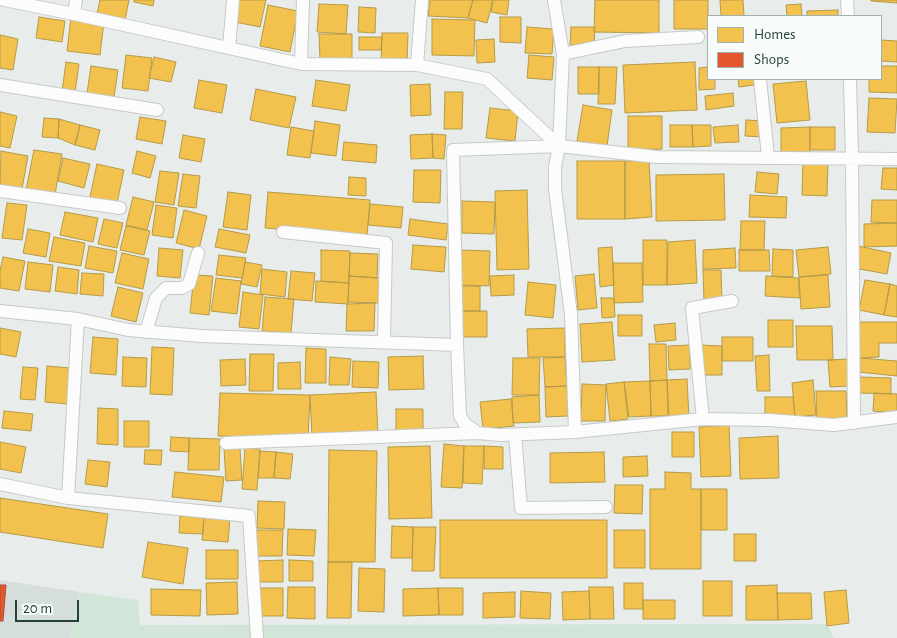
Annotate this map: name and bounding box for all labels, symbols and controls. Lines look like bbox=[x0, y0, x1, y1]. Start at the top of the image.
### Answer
legend bbox=[707, 15, 882, 80]
text: Homes bbox=[754, 27, 796, 42]
text: Shops bbox=[754, 52, 789, 67]
scale bar bbox=[18, 590, 81, 622]
text: 20 m bbox=[23, 601, 52, 616]

